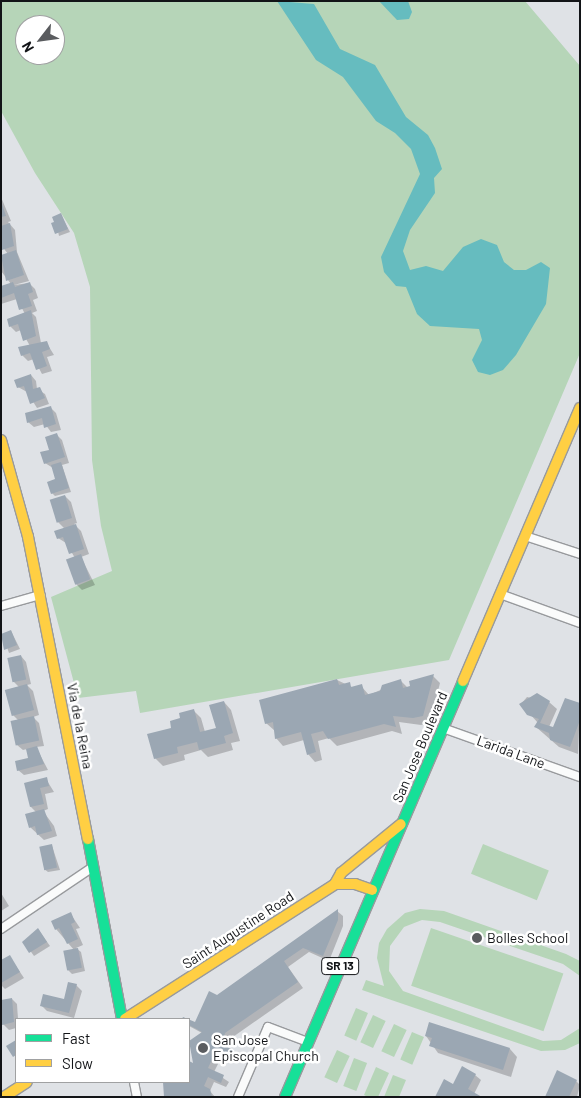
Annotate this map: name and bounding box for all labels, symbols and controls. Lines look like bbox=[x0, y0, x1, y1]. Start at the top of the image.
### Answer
north arrow bbox=[15, 15, 65, 65]
text: N bbox=[18, 39, 37, 56]
street label: Via de la Reina bbox=[63, 682, 97, 770]
street label: San Jose Boulevard bbox=[389, 689, 451, 805]
street label: Larida Lane bbox=[475, 732, 547, 772]
street label: Saint Augustine Road bbox=[179, 888, 297, 972]
place label: Bolles School bbox=[487, 930, 568, 946]
marker: Bolles School bbox=[471, 932, 483, 944]
road number: SR 13 bbox=[320, 956, 360, 976]
legend bbox=[15, 1018, 190, 1083]
text: Fast bbox=[62, 1029, 90, 1047]
place label: San Jose Episcopal Church bbox=[213, 1032, 319, 1064]
marker: San Jose Episcopal Church bbox=[197, 1042, 209, 1054]
text: Slow bbox=[62, 1054, 93, 1072]

